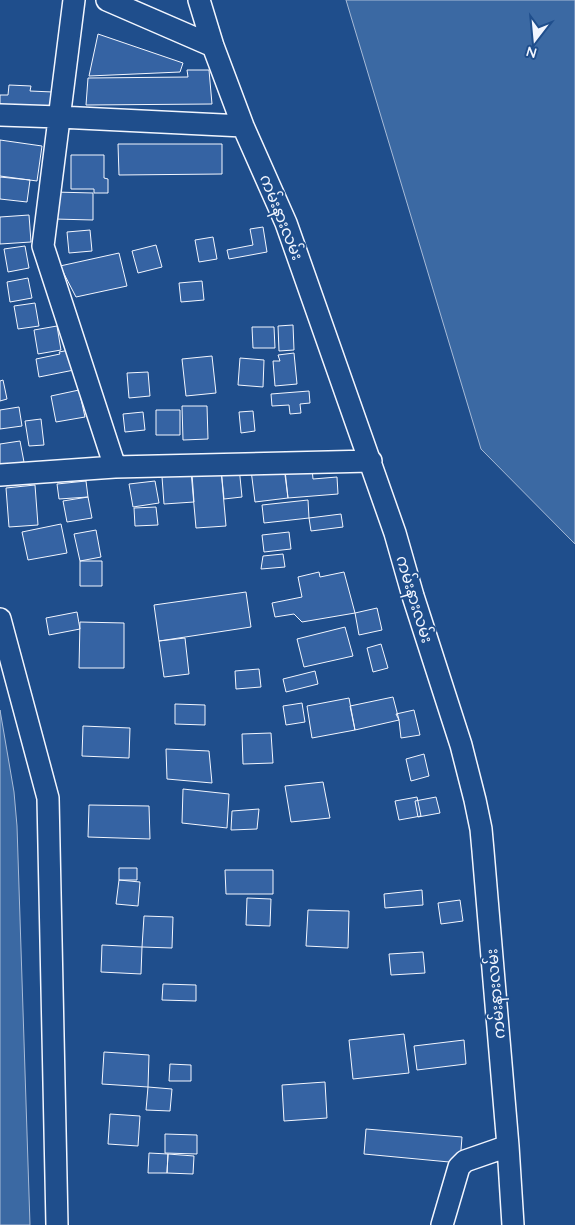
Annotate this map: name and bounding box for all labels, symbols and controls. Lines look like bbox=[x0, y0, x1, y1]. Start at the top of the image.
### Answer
north arrow bbox=[510, 15, 560, 65]
text: N bbox=[524, 42, 539, 63]
street label: ကမ်းနားလမ်း bbox=[252, 171, 309, 264]
street label: ကမ်းနားလမ်း bbox=[388, 552, 439, 646]
street label: ကမ်းနားလမ်း bbox=[480, 948, 513, 1040]

